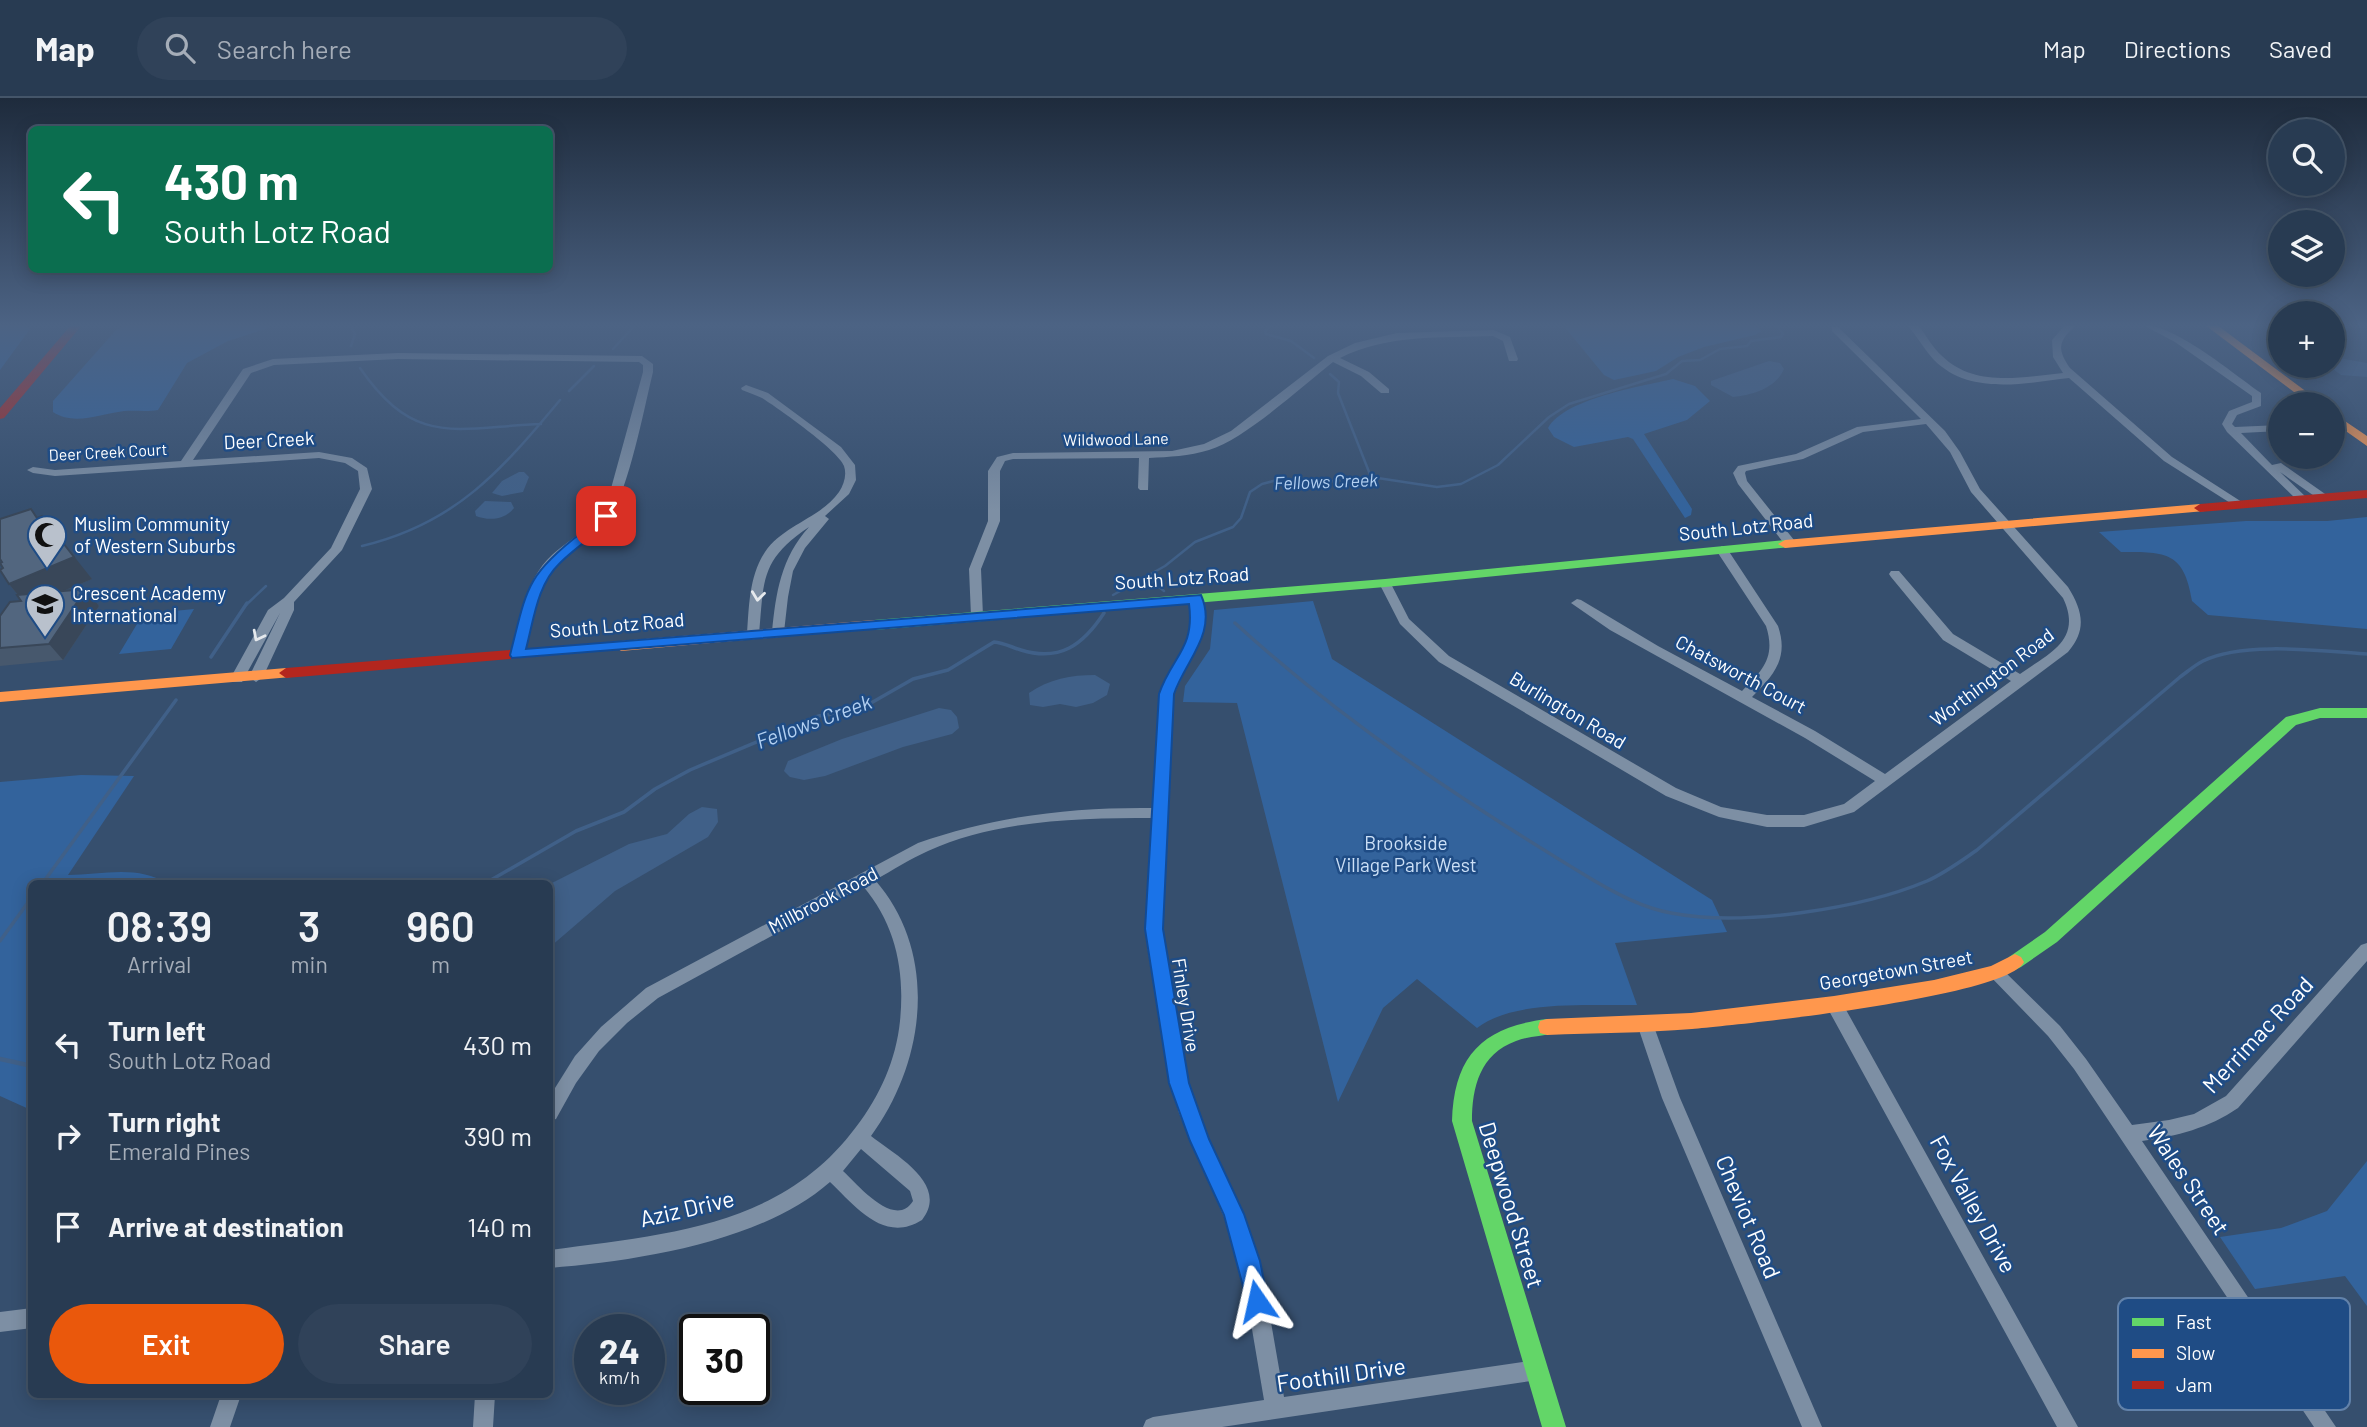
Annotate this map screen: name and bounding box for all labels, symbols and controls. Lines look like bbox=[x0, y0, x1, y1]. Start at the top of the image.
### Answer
search box bbox=[137, 17, 627, 80]
text: Map bbox=[35, 28, 95, 68]
icon: search bbox=[161, 29, 199, 67]
text: Search here bbox=[217, 33, 352, 64]
text: Map bbox=[2043, 34, 2086, 63]
text: Directions bbox=[2124, 34, 2231, 63]
text: Saved bbox=[2269, 34, 2332, 63]
map controls bbox=[2268, 119, 2345, 469]
button: search bbox=[2268, 119, 2345, 196]
text: 430 m bbox=[164, 151, 299, 210]
icon: left bbox=[49, 154, 140, 245]
button: layers bbox=[2268, 210, 2345, 287]
text: South Lotz Road bbox=[164, 211, 391, 249]
button: + bbox=[2268, 301, 2345, 378]
button: − bbox=[2268, 392, 2345, 469]
street label: Deer Creek bbox=[223, 426, 315, 453]
street label: Wildwood Lane bbox=[1063, 428, 1169, 449]
street label: Deer Creek Court bbox=[48, 439, 168, 464]
water label: Fellows Creek bbox=[1274, 468, 1378, 494]
pin bbox=[576, 486, 636, 546]
icon: arrive bbox=[587, 497, 625, 535]
street label: South Lotz Road bbox=[1678, 508, 1814, 545]
place label: Muslim Community of Western Suburbs bbox=[74, 512, 236, 557]
mosque icon: Muslim Community of Western Suburbs bbox=[26, 514, 68, 569]
street label: South Lotz Road bbox=[1114, 561, 1250, 594]
place label: Crescent Academy International bbox=[72, 581, 226, 626]
school or university icon: Crescent Academy International bbox=[24, 583, 66, 638]
one-way arrow bbox=[750, 590, 765, 602]
street label: South Lotz Road bbox=[549, 607, 685, 642]
street label: Worthington Road bbox=[1925, 623, 2058, 731]
one-way arrow bbox=[253, 629, 267, 642]
street label: Chatsworth Court bbox=[1672, 629, 1811, 718]
street label: Burlington Road bbox=[1506, 666, 1630, 753]
water label: Fellows Creek bbox=[752, 688, 875, 753]
park label: Brookside Village Park West bbox=[1335, 831, 1477, 876]
street label: Millbrook Road bbox=[764, 861, 881, 938]
text: 08:39 bbox=[106, 900, 212, 950]
text: 3 bbox=[298, 900, 320, 950]
text: 960 bbox=[406, 900, 475, 950]
street label: Georgetown Street bbox=[1818, 945, 1974, 994]
text: Arrival bbox=[127, 950, 191, 978]
text: min bbox=[291, 950, 328, 978]
text: m bbox=[431, 950, 450, 978]
street label: Finley Drive bbox=[1168, 956, 1205, 1054]
street label: Merrimac Road bbox=[2196, 970, 2318, 1099]
text: Turn left bbox=[108, 1015, 206, 1046]
icon: left bbox=[49, 1026, 87, 1064]
text: 430 m bbox=[463, 1029, 532, 1060]
text: South Lotz Road bbox=[108, 1046, 271, 1074]
text: Turn right bbox=[108, 1106, 221, 1137]
icon: right bbox=[49, 1117, 87, 1155]
street label: Deepwood Street bbox=[1473, 1118, 1551, 1291]
street label: Wales Street bbox=[2142, 1119, 2236, 1240]
text: 390 m bbox=[464, 1120, 532, 1151]
street label: Fox Valley Drive bbox=[1925, 1130, 2023, 1277]
text: Emerald Pines bbox=[108, 1137, 250, 1165]
street label: Cheviot Road bbox=[1710, 1151, 1787, 1282]
street label: Aziz Drive bbox=[637, 1184, 737, 1232]
icon: arrive bbox=[49, 1208, 87, 1246]
text: Arrive at destination bbox=[108, 1211, 344, 1242]
text: 140 m bbox=[467, 1211, 532, 1242]
position arrow bbox=[1220, 1264, 1294, 1338]
legend bbox=[2118, 1298, 2350, 1410]
button: Exit bbox=[49, 1304, 284, 1384]
button: Share bbox=[298, 1304, 532, 1384]
text: Fast bbox=[2176, 1310, 2212, 1333]
speed limit sign: 30 bbox=[679, 1314, 770, 1405]
text: 24 bbox=[599, 1329, 640, 1371]
text: Slow bbox=[2176, 1341, 2215, 1364]
street label: Foothill Drive bbox=[1274, 1351, 1407, 1397]
text: km/h bbox=[599, 1366, 640, 1388]
text: Jam bbox=[2176, 1373, 2212, 1396]

